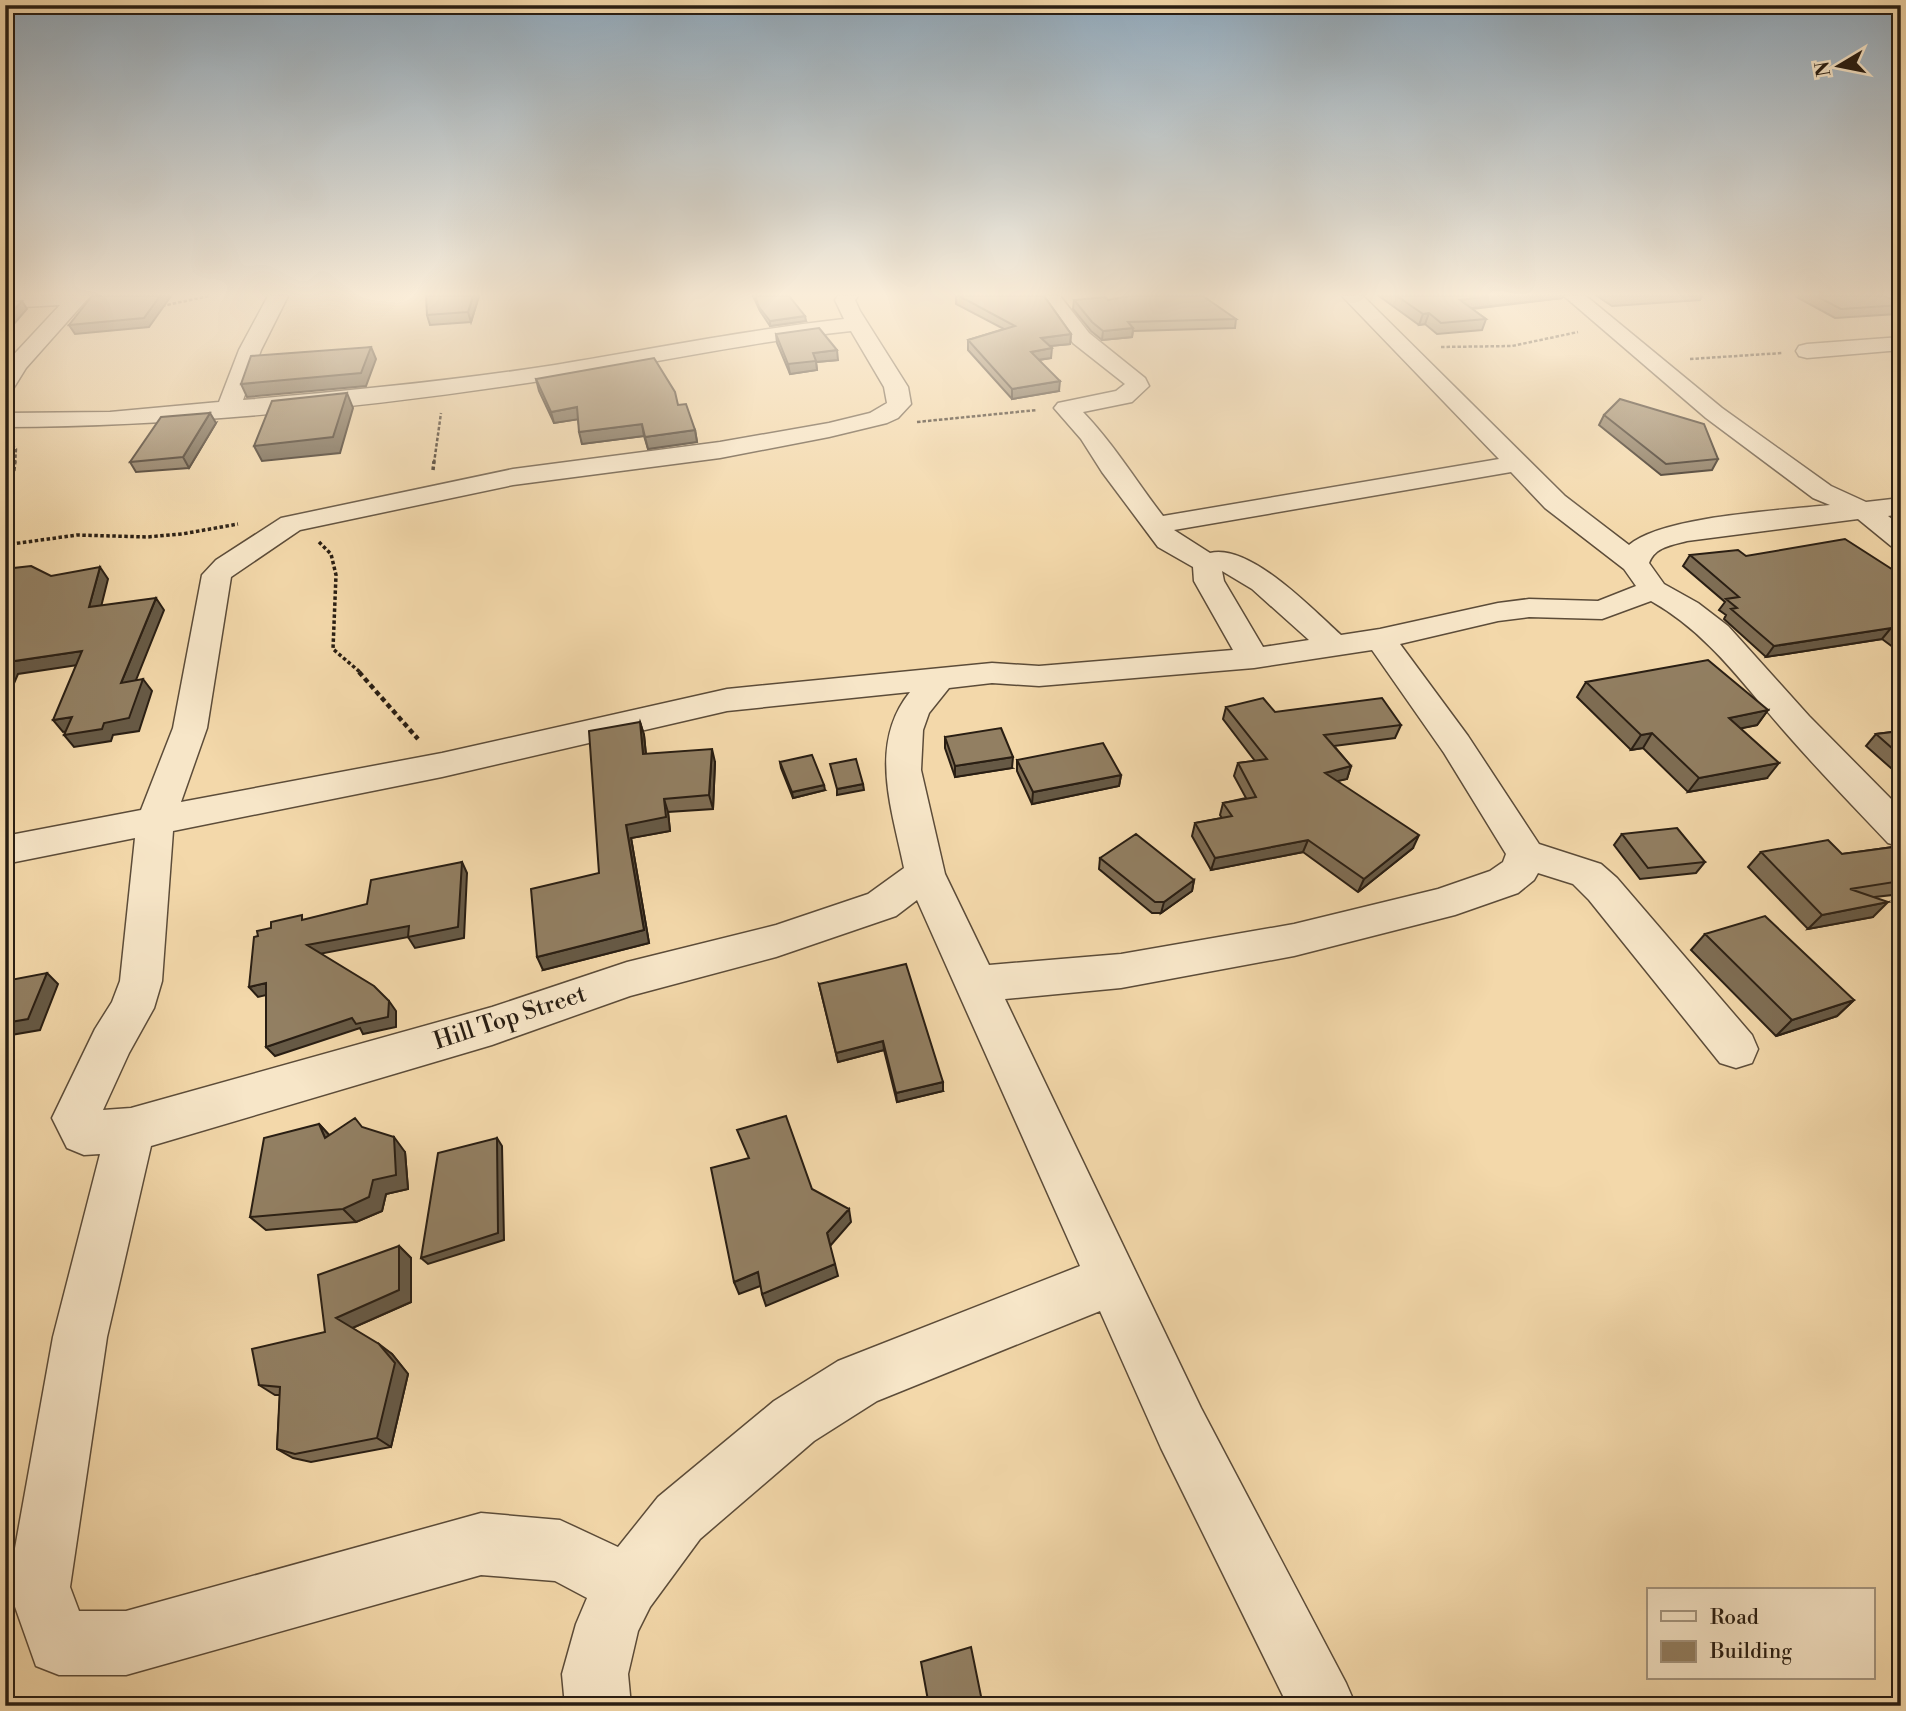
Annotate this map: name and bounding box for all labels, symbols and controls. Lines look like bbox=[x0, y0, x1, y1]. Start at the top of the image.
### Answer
north arrow bbox=[1804, 32, 1874, 102]
text: N bbox=[1810, 59, 1836, 78]
street label: Hill Top Street bbox=[430, 979, 590, 1057]
legend bbox=[1647, 1588, 1874, 1680]
text: Road bbox=[1710, 1605, 1759, 1631]
text: Building bbox=[1709, 1639, 1792, 1665]

